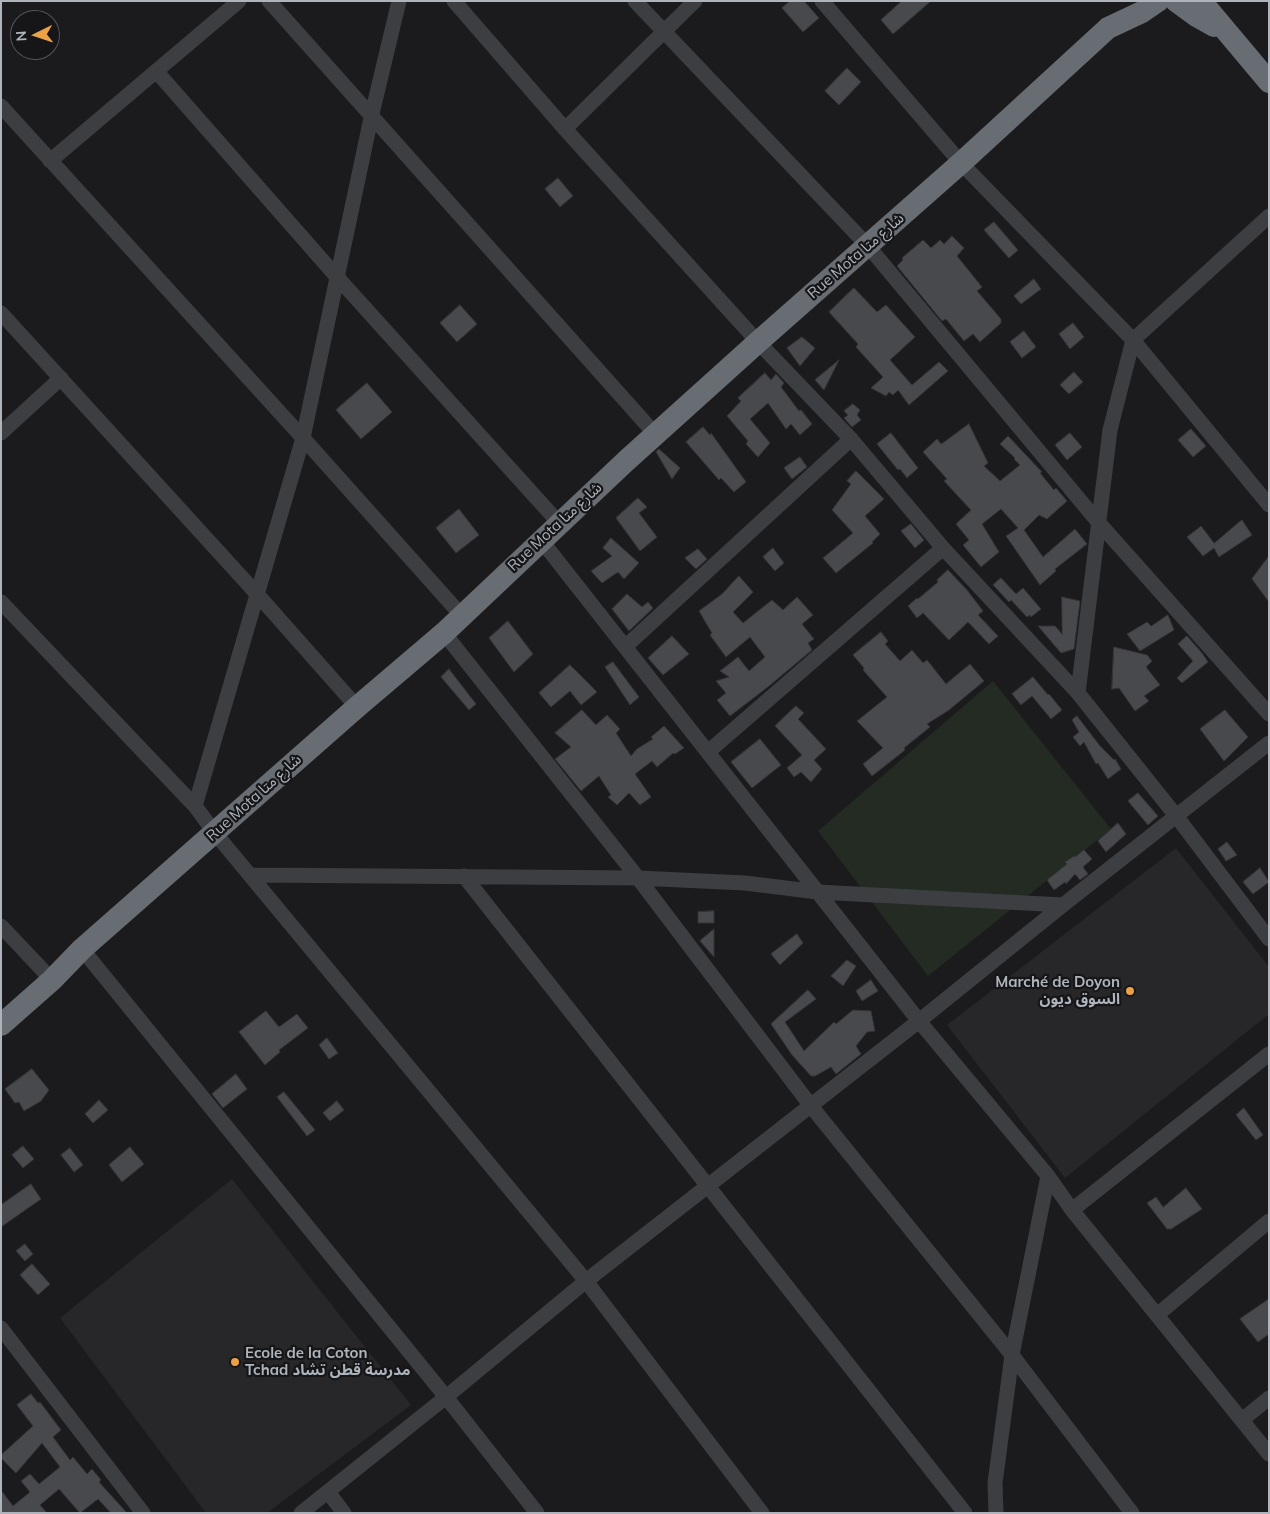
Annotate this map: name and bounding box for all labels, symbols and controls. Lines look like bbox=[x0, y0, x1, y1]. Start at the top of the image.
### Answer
north arrow bbox=[10, 10, 60, 60]
text: N bbox=[12, 30, 30, 42]
street label: Rue Mota شارع متا bbox=[804, 209, 908, 303]
street label: Rue Mota شارع متا bbox=[504, 479, 606, 575]
street label: Rue Mota شارع متا bbox=[203, 751, 305, 845]
place label: Marché de Doyon السوق ديون bbox=[995, 973, 1120, 1008]
marker: Marché de Doyon السوق ديون bbox=[1124, 985, 1136, 997]
place label: Ecole de la Coton Tchad مدرسة قطن تشاد bbox=[245, 1344, 410, 1379]
marker: Ecole de la Coton Tchad مدرسة قطن تشاد bbox=[229, 1356, 241, 1368]

